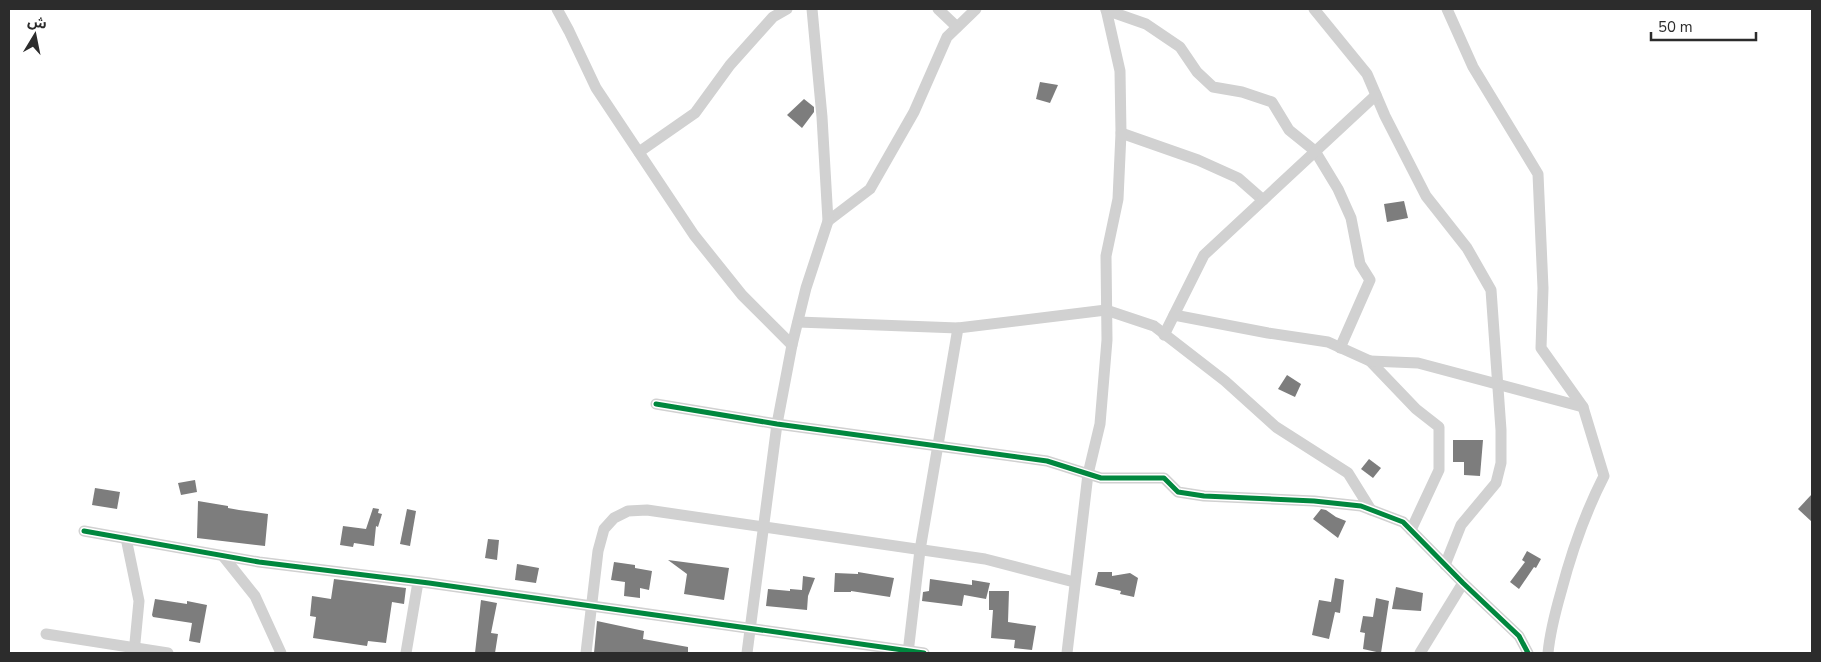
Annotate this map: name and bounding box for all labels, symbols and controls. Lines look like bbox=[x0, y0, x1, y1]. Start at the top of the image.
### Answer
north arrow bbox=[10, 10, 60, 60]
scale bar bbox=[1651, 10, 1756, 42]
text: ش bbox=[26, 12, 48, 34]
text: 50 m bbox=[1658, 17, 1693, 37]

